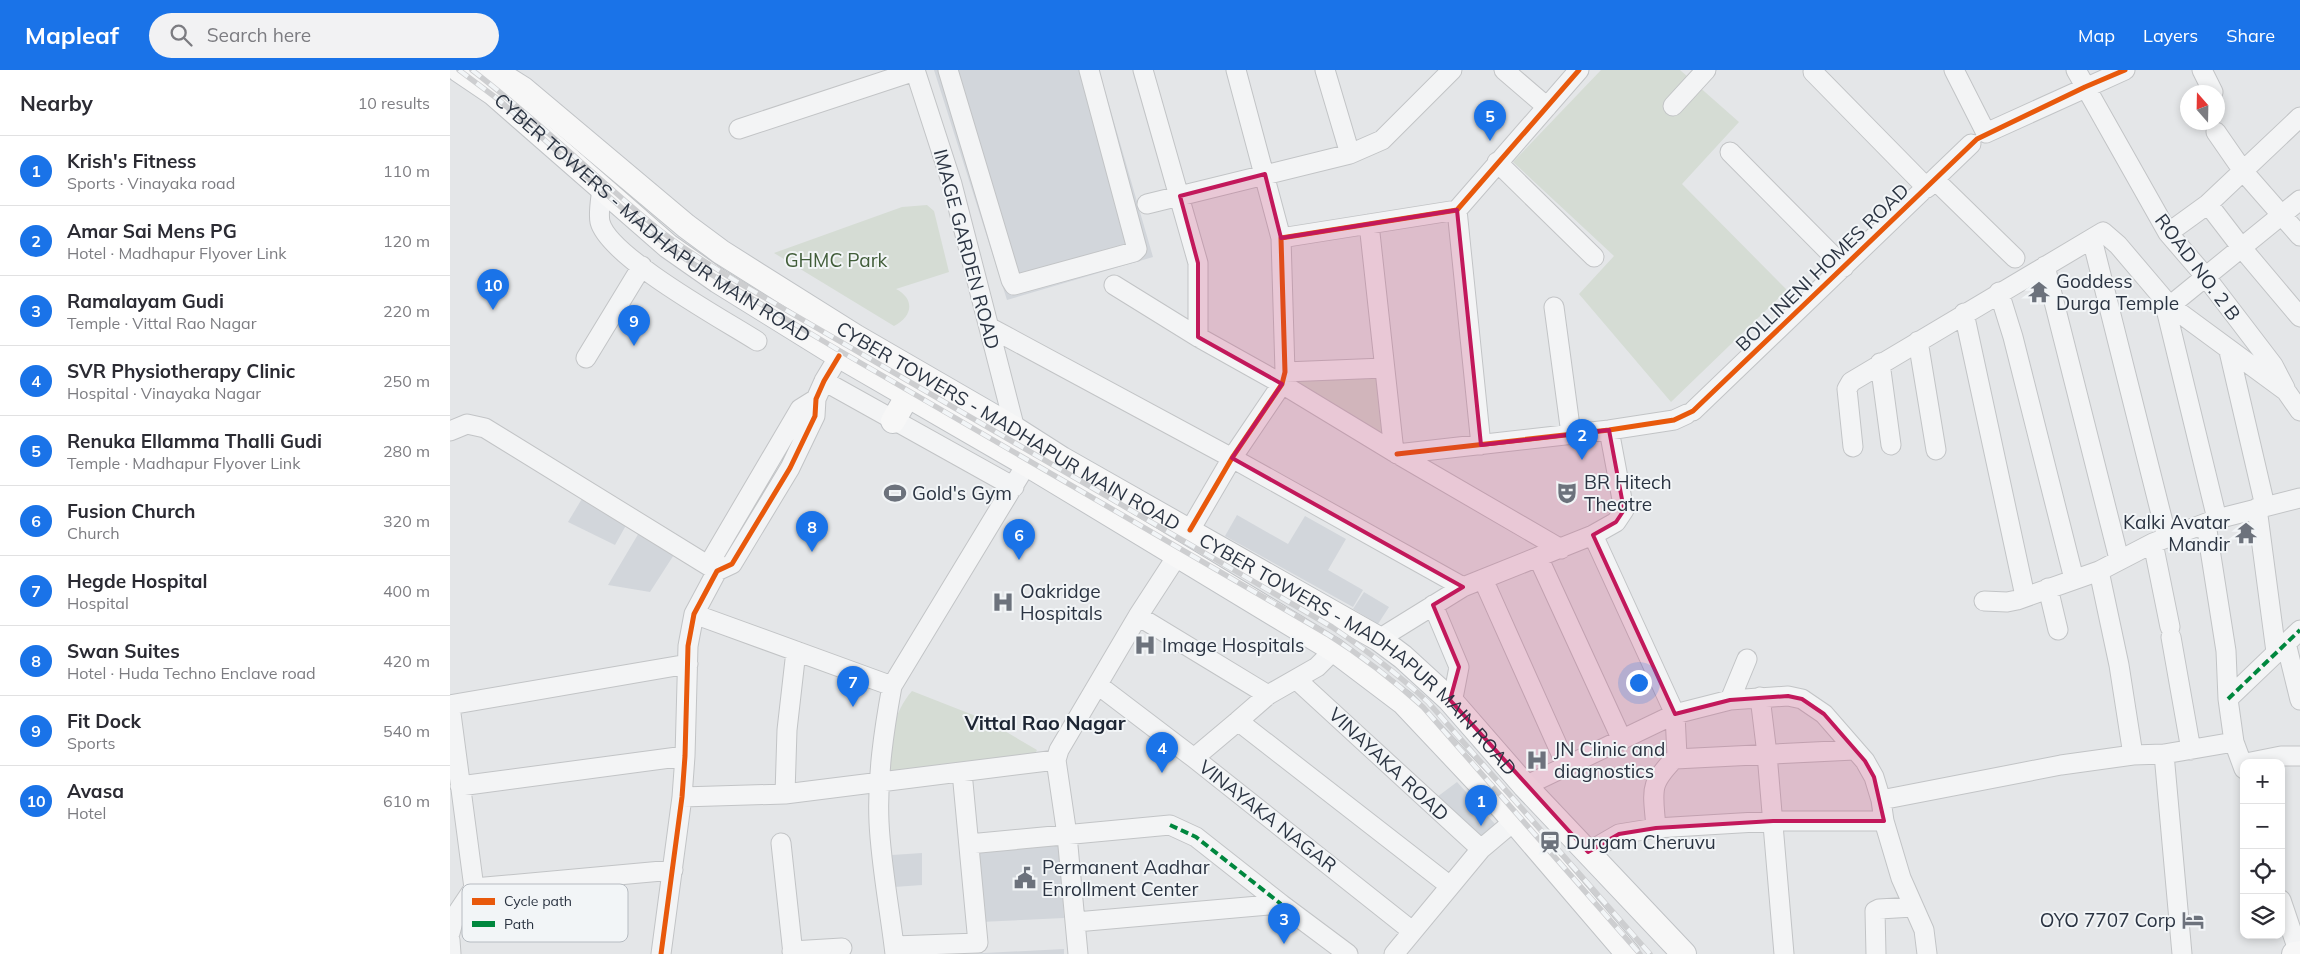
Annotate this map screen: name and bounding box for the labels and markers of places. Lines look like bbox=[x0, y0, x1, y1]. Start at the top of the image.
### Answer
pin: 5 bbox=[1474, 100, 1506, 141]
pin: 10 bbox=[477, 269, 509, 310]
place label: Goddess Durga Temple bbox=[2056, 269, 2179, 315]
temple icon: Goddess Durga Temple bbox=[2026, 279, 2052, 305]
pin: 9 bbox=[618, 305, 650, 346]
pin: 2 bbox=[1566, 419, 1598, 460]
place label: BR Hitech Theatre bbox=[1584, 470, 1672, 516]
sports icon: Gold's Gym bbox=[882, 480, 908, 506]
theatre icon: BR Hitech Theatre bbox=[1554, 480, 1580, 506]
place label: Gold's Gym bbox=[912, 481, 1012, 505]
place label: Kalki Avatar Mandir bbox=[2123, 510, 2230, 556]
pin: 8 bbox=[796, 511, 828, 552]
pin: 6 bbox=[1003, 519, 1035, 560]
temple icon: Kalki Avatar Mandir bbox=[2233, 520, 2259, 546]
place label: Oakridge Hospitals bbox=[1020, 579, 1103, 625]
hospital icon: Oakridge Hospitals bbox=[990, 589, 1016, 615]
hospital icon: Image Hospitals bbox=[1132, 632, 1158, 658]
place label: Image Hospitals bbox=[1162, 633, 1305, 657]
pin: 7 bbox=[837, 666, 869, 707]
pin: 4 bbox=[1146, 732, 1178, 773]
place label: JN Clinic and diagnostics bbox=[1554, 737, 1665, 783]
hospital icon: JN Clinic and diagnostics bbox=[1524, 747, 1550, 773]
pin: 1 bbox=[1465, 785, 1497, 826]
station icon: Durgam Cheruvu bbox=[1537, 829, 1563, 855]
place label: Durgam Cheruvu bbox=[1566, 830, 1716, 854]
place label: Permanent Aadhar Enrollment Center bbox=[1042, 855, 1210, 901]
public building icon: Permanent Aadhar Enrollment Center bbox=[1012, 865, 1038, 891]
pin: 3 bbox=[1268, 903, 1300, 944]
hotel icon: OYO 7707 Corp bbox=[2180, 907, 2206, 933]
place label: OYO 7707 Corp bbox=[2040, 908, 2176, 932]

